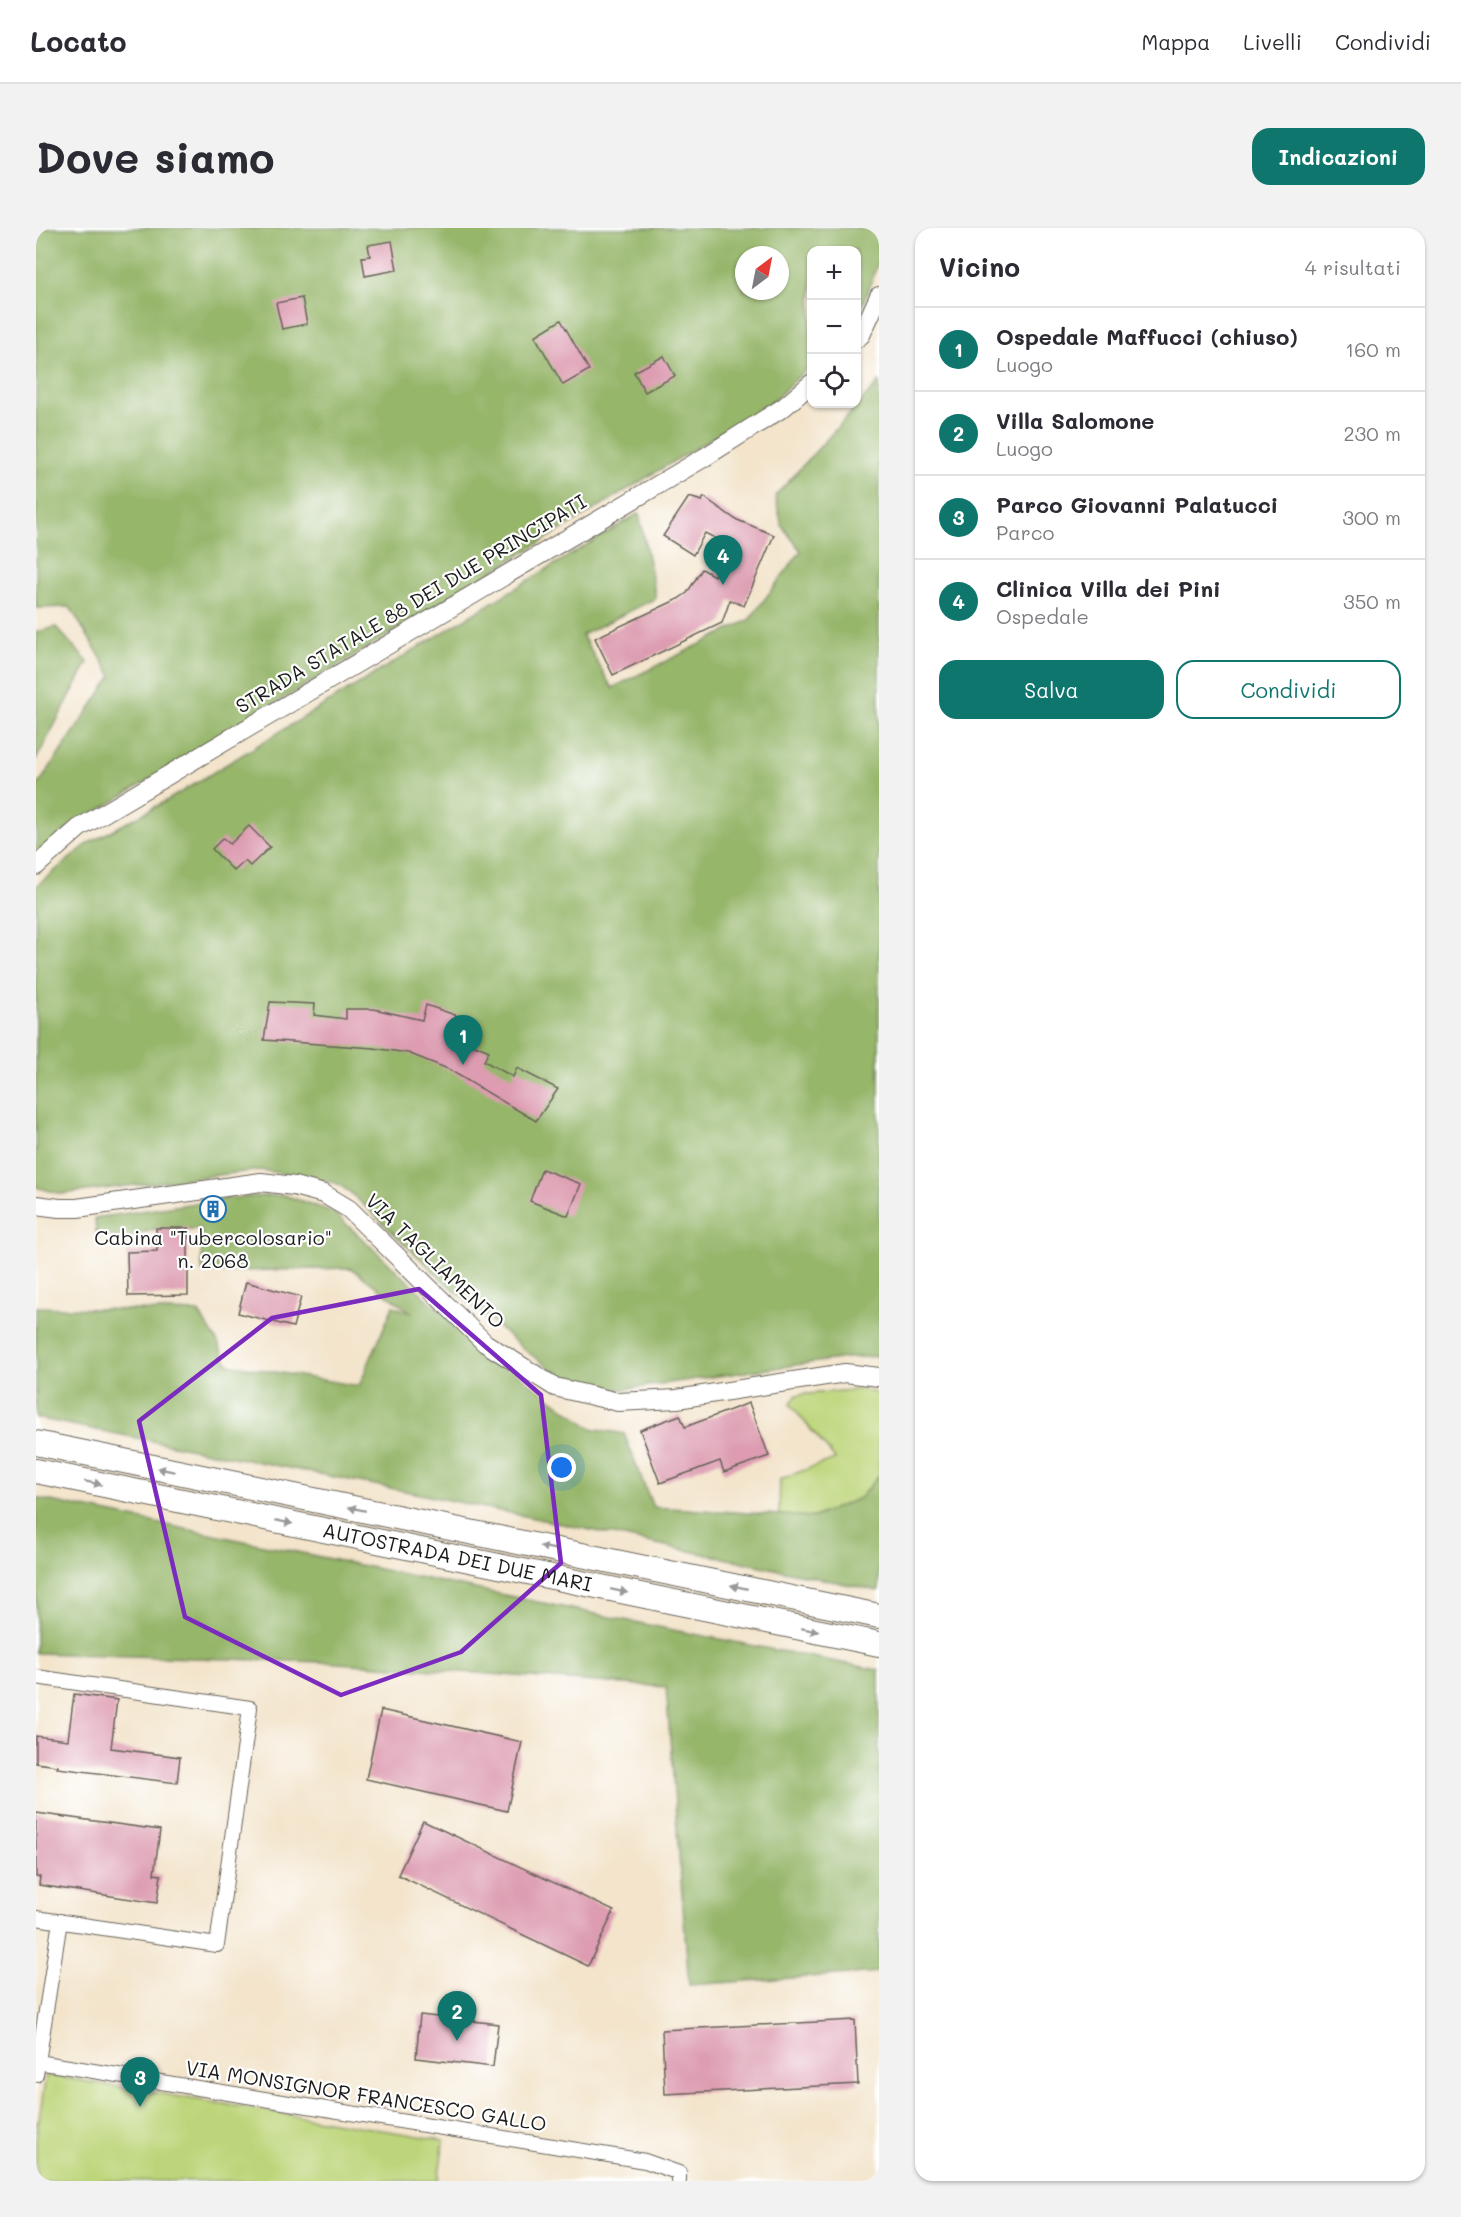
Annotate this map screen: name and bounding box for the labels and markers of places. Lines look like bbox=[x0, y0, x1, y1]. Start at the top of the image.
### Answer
pin: 4 bbox=[704, 536, 742, 585]
pin: 1 bbox=[444, 1016, 482, 1065]
building icon: Cabina "Tubercolosario" n. 2068 bbox=[198, 1194, 228, 1224]
place label: Cabina "Tubercolosario" n. 2068 bbox=[94, 1224, 332, 1273]
pin: 2 bbox=[438, 1992, 476, 2041]
pin: 3 bbox=[120, 2058, 160, 2107]

